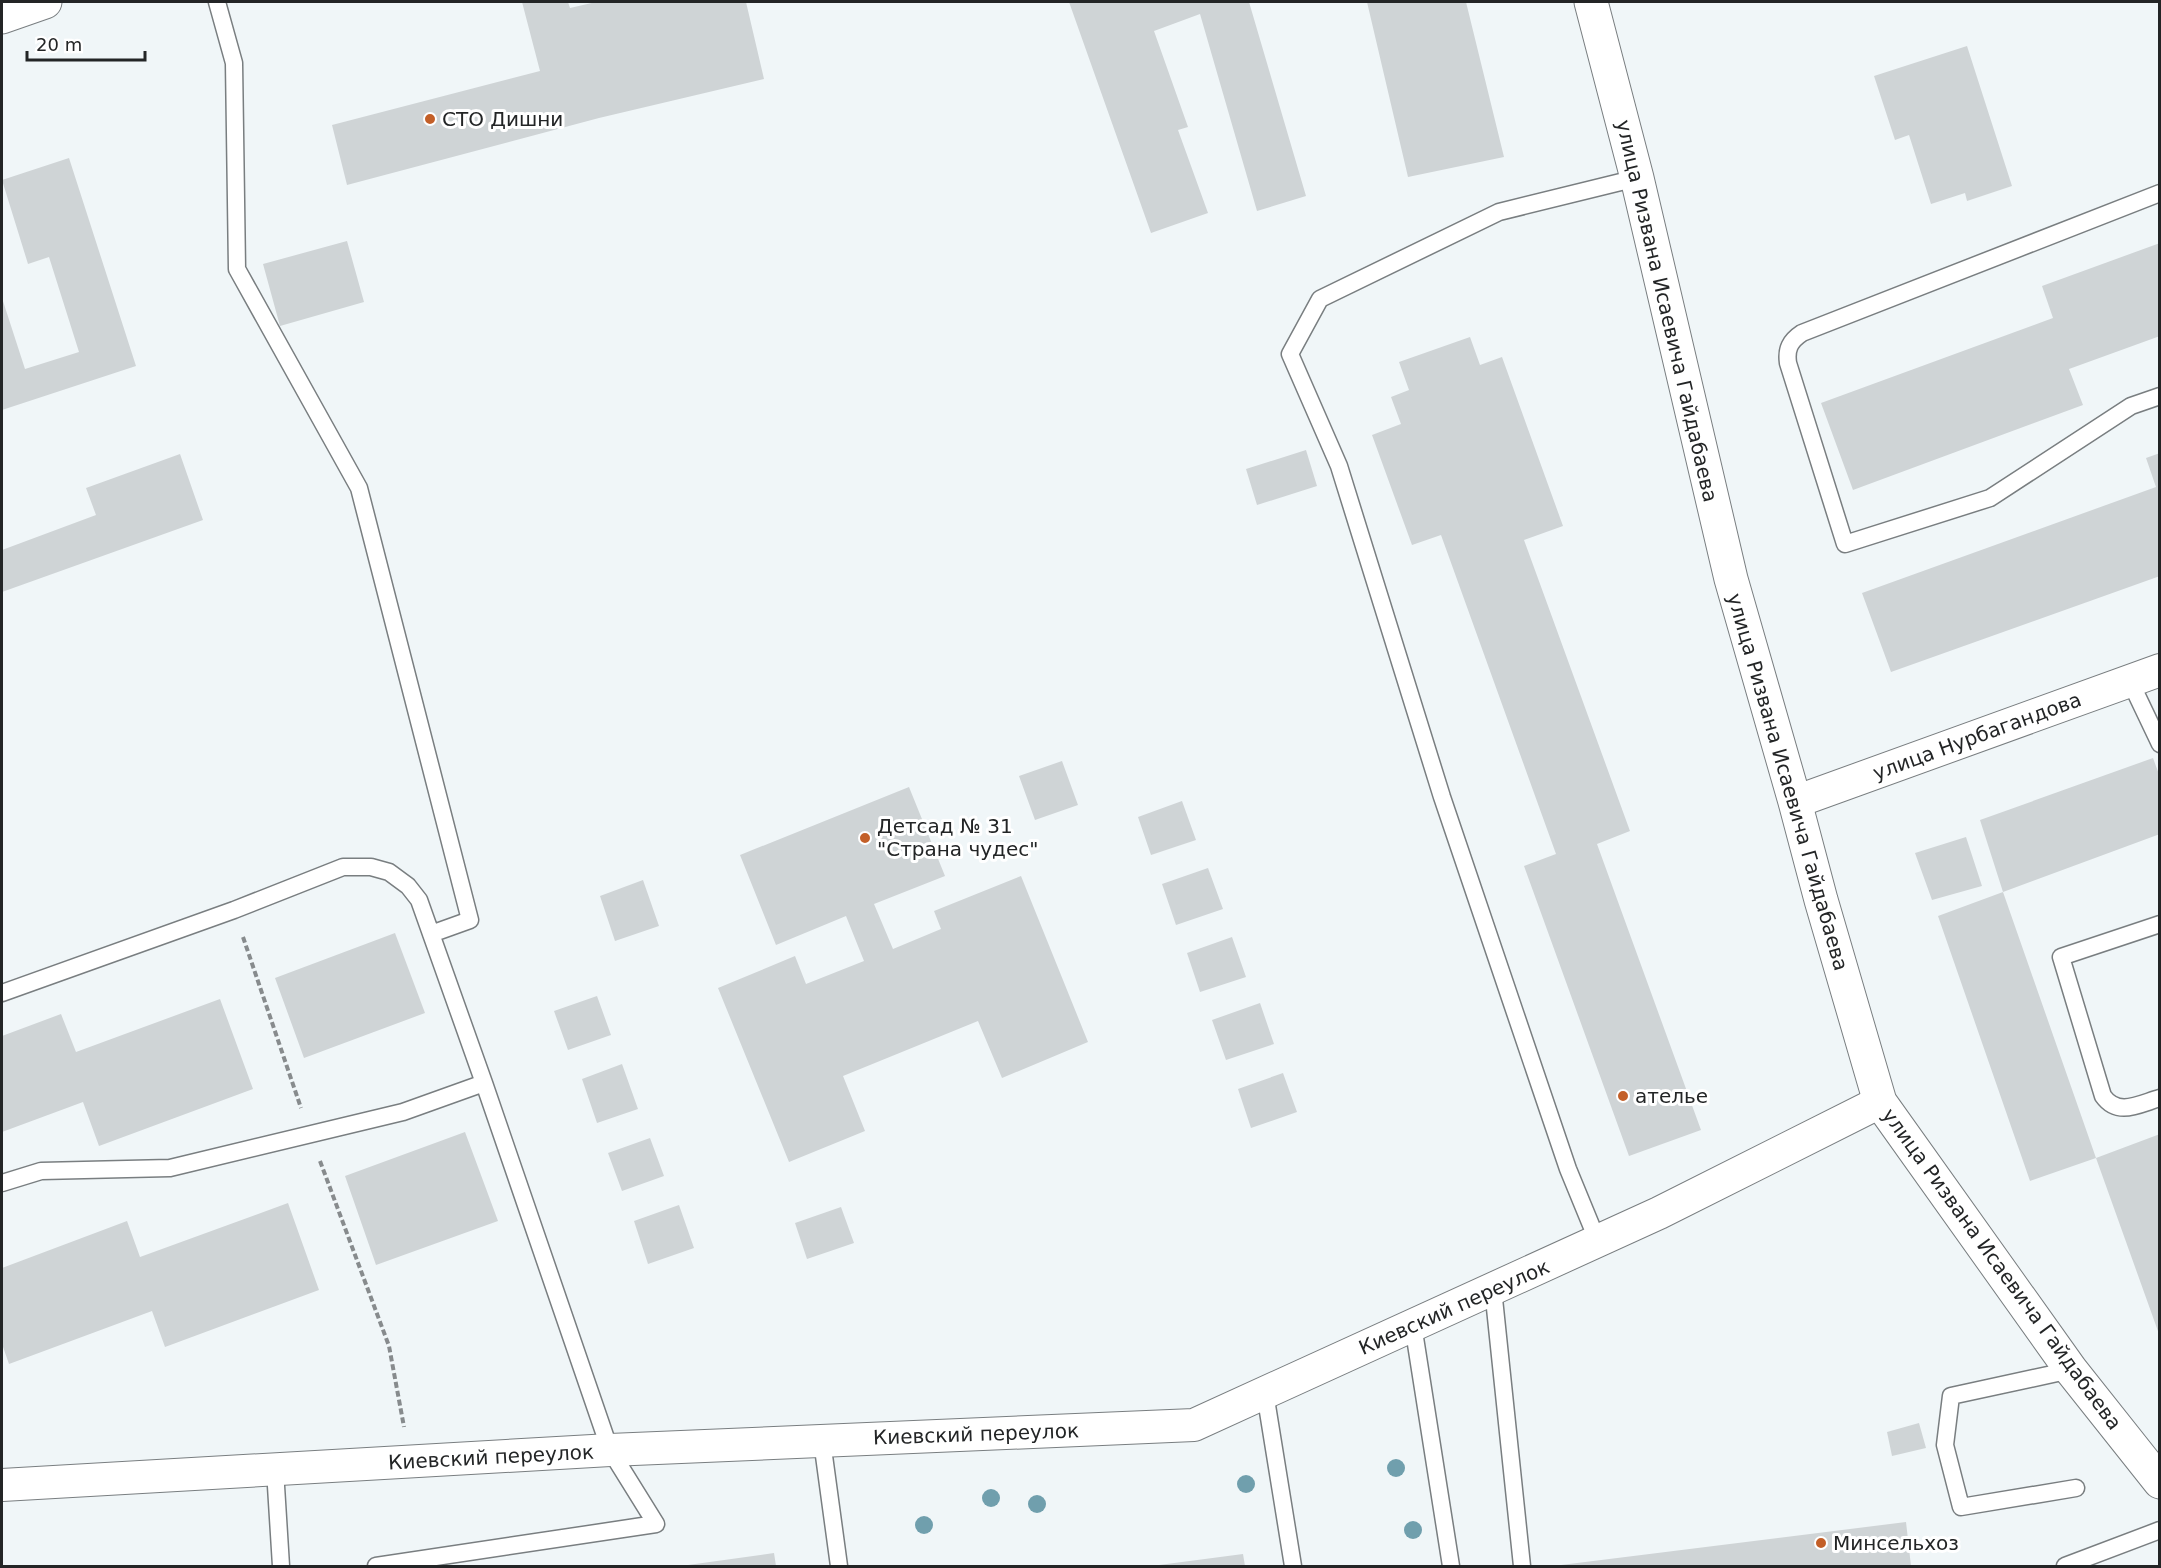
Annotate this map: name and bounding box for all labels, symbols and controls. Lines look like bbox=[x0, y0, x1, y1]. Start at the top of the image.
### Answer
scale bar bbox=[27, 24, 146, 62]
text: 20 m bbox=[36, 34, 82, 55]
place label: СТО Дишни bbox=[442, 107, 563, 131]
marker: СТО Дишни bbox=[423, 112, 437, 126]
street label: улица Ризвана Исаевича Гайдабаева bbox=[1611, 118, 1723, 504]
street label: улица Ризвана Исаевича Гайдабаева bbox=[1723, 591, 1853, 973]
street label: улица Нурбагандова bbox=[1870, 687, 2084, 785]
place label: Детсад № 31 "Страна чудес" bbox=[877, 814, 1038, 861]
marker: Детсад № 31 "Страна чудес" bbox=[858, 831, 872, 845]
place label: ателье bbox=[1635, 1084, 1708, 1108]
marker: ателье bbox=[1616, 1089, 1630, 1103]
street label: улица Ризвана Исаевича Гайдабаева bbox=[1877, 1104, 2127, 1434]
street label: Киевский переулок bbox=[1355, 1254, 1553, 1360]
street label: Киевский переулок bbox=[873, 1418, 1079, 1450]
street label: Киевский переулок bbox=[387, 1440, 595, 1474]
place label: Минсельхоз bbox=[1833, 1531, 1959, 1555]
marker: Минсельхоз bbox=[1814, 1536, 1828, 1550]

